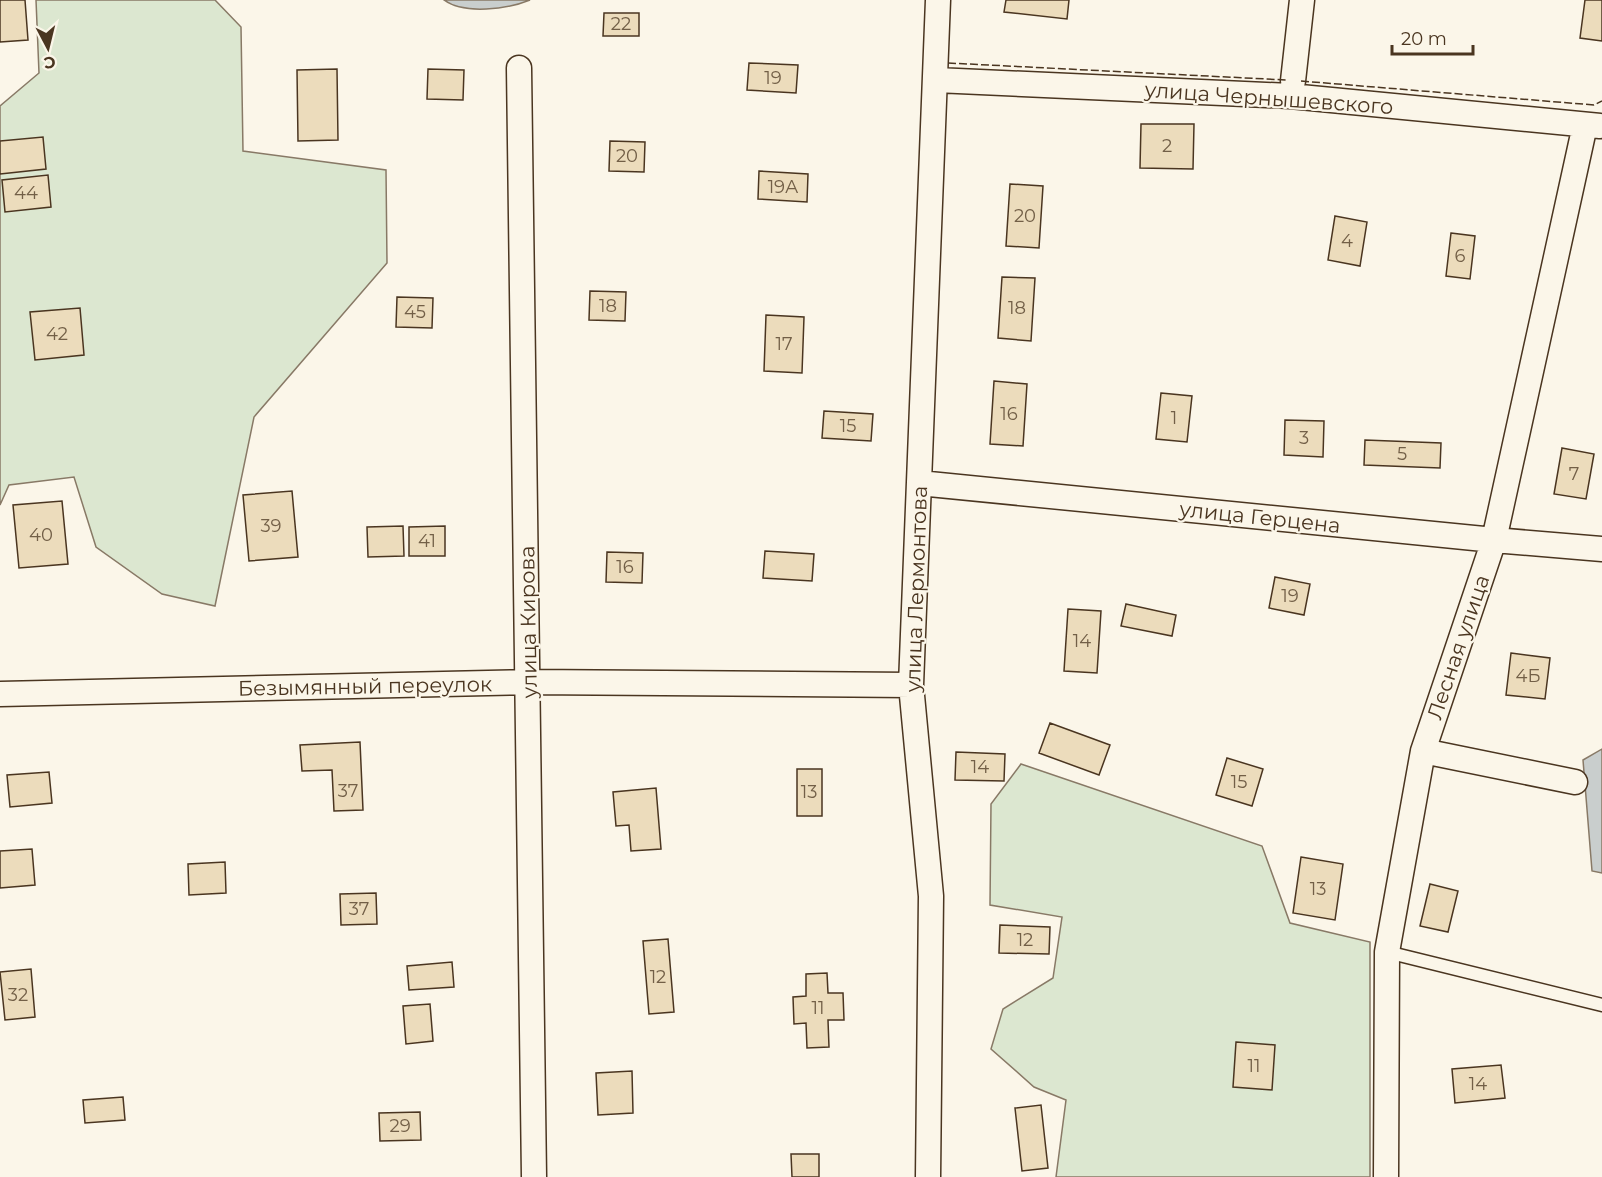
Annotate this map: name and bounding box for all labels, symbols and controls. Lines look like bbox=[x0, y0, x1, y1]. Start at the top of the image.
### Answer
house number: 22 bbox=[611, 13, 631, 35]
north arrow bbox=[18, 18, 78, 78]
scale bar bbox=[1392, 18, 1473, 56]
text: 20 m bbox=[1401, 28, 1447, 50]
text: С bbox=[42, 52, 57, 73]
house number: 19 bbox=[764, 67, 782, 89]
street label: улица Чернышевского bbox=[1143, 77, 1394, 119]
house number: 2 bbox=[1162, 135, 1172, 157]
house number: 20 bbox=[616, 145, 638, 167]
house number: 19А bbox=[768, 176, 799, 198]
house number: 44 bbox=[14, 182, 38, 204]
house number: 20 bbox=[1014, 205, 1036, 227]
house number: 4 bbox=[1341, 230, 1353, 252]
house number: 6 bbox=[1455, 245, 1466, 267]
house number: 18 bbox=[599, 295, 617, 317]
house number: 18 bbox=[1008, 297, 1026, 319]
house number: 45 bbox=[404, 301, 426, 323]
house number: 42 bbox=[46, 323, 68, 345]
house number: 17 bbox=[775, 333, 793, 355]
house number: 16 bbox=[1000, 403, 1018, 425]
house number: 1 bbox=[1171, 407, 1177, 429]
house number: 15 bbox=[840, 415, 856, 437]
house number: 3 bbox=[1299, 427, 1309, 449]
house number: 5 bbox=[1397, 443, 1407, 465]
house number: 7 bbox=[1569, 463, 1579, 485]
street label: улица Лермонтова bbox=[900, 485, 932, 694]
street label: улица Герцена bbox=[1177, 496, 1342, 538]
house number: 39 bbox=[260, 515, 282, 537]
house number: 40 bbox=[29, 524, 53, 546]
house number: 41 bbox=[418, 530, 436, 552]
street label: улица Кирова bbox=[514, 545, 542, 700]
house number: 16 bbox=[616, 556, 634, 578]
street label: Лесная улица bbox=[1422, 571, 1494, 723]
house number: 19 bbox=[1281, 585, 1299, 607]
house number: 14 bbox=[1073, 630, 1091, 652]
house number: 4Б bbox=[1516, 665, 1540, 687]
street label: Безымянный переулок bbox=[238, 671, 492, 701]
house number: 14 bbox=[971, 756, 989, 778]
house number: 15 bbox=[1231, 771, 1247, 793]
house number: 37 bbox=[338, 780, 358, 802]
house number: 13 bbox=[801, 781, 817, 803]
house number: 13 bbox=[1310, 878, 1326, 900]
house number: 37 bbox=[349, 898, 369, 920]
house number: 12 bbox=[1017, 929, 1033, 951]
house number: 12 bbox=[650, 966, 666, 988]
house number: 32 bbox=[8, 984, 28, 1006]
house number: 11 bbox=[812, 997, 825, 1019]
house number: 11 bbox=[1248, 1055, 1261, 1077]
house number: 14 bbox=[1469, 1073, 1487, 1095]
house number: 29 bbox=[389, 1115, 411, 1137]

